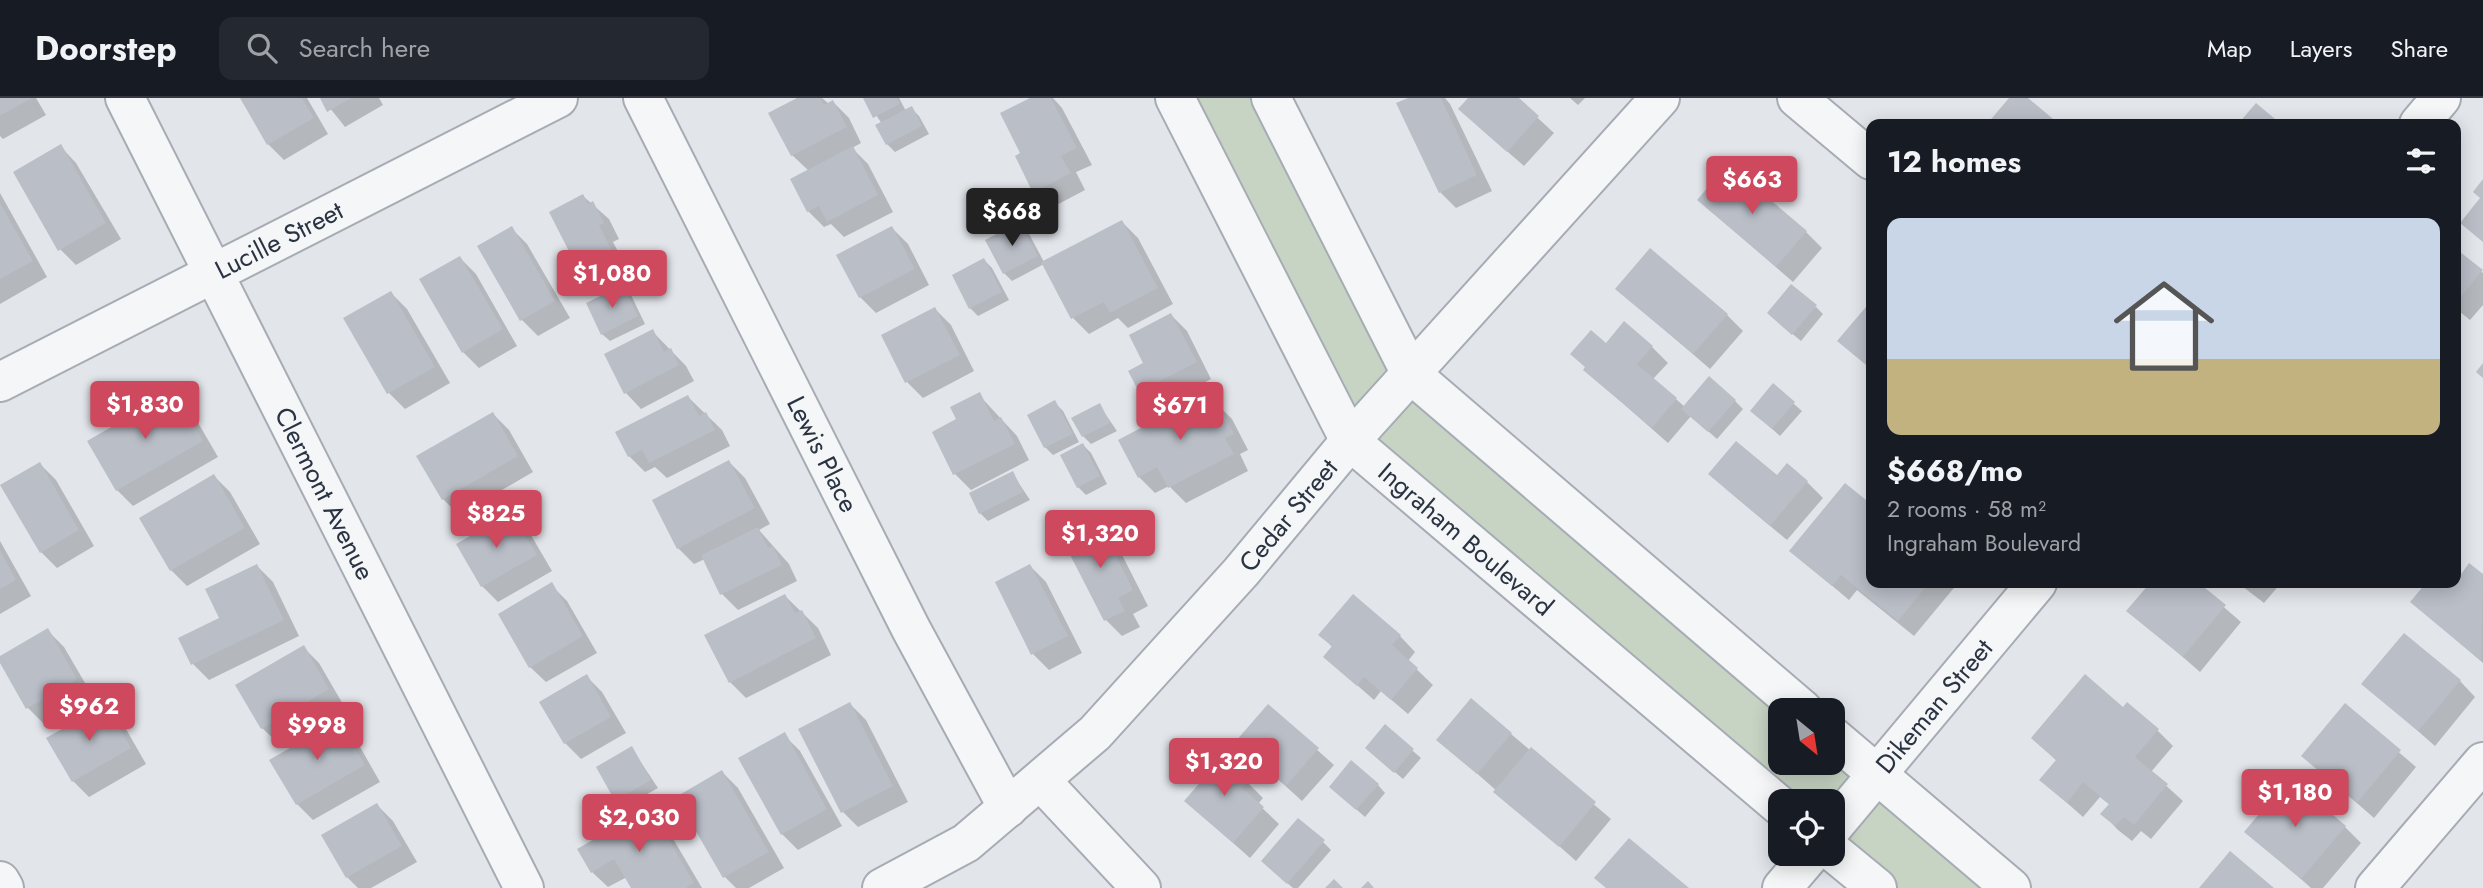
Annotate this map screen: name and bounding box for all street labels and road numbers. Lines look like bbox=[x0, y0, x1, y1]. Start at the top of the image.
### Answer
street label: Lucille Street bbox=[208, 191, 350, 289]
street label: Lewis Place bbox=[777, 389, 868, 519]
street label: Clermont Avenue bbox=[265, 400, 384, 586]
street label: Cedar Street bbox=[1230, 450, 1347, 580]
street label: Ingraham Boulevard bbox=[1370, 454, 1562, 625]
street label: Dikeman Street bbox=[1866, 630, 2002, 782]

